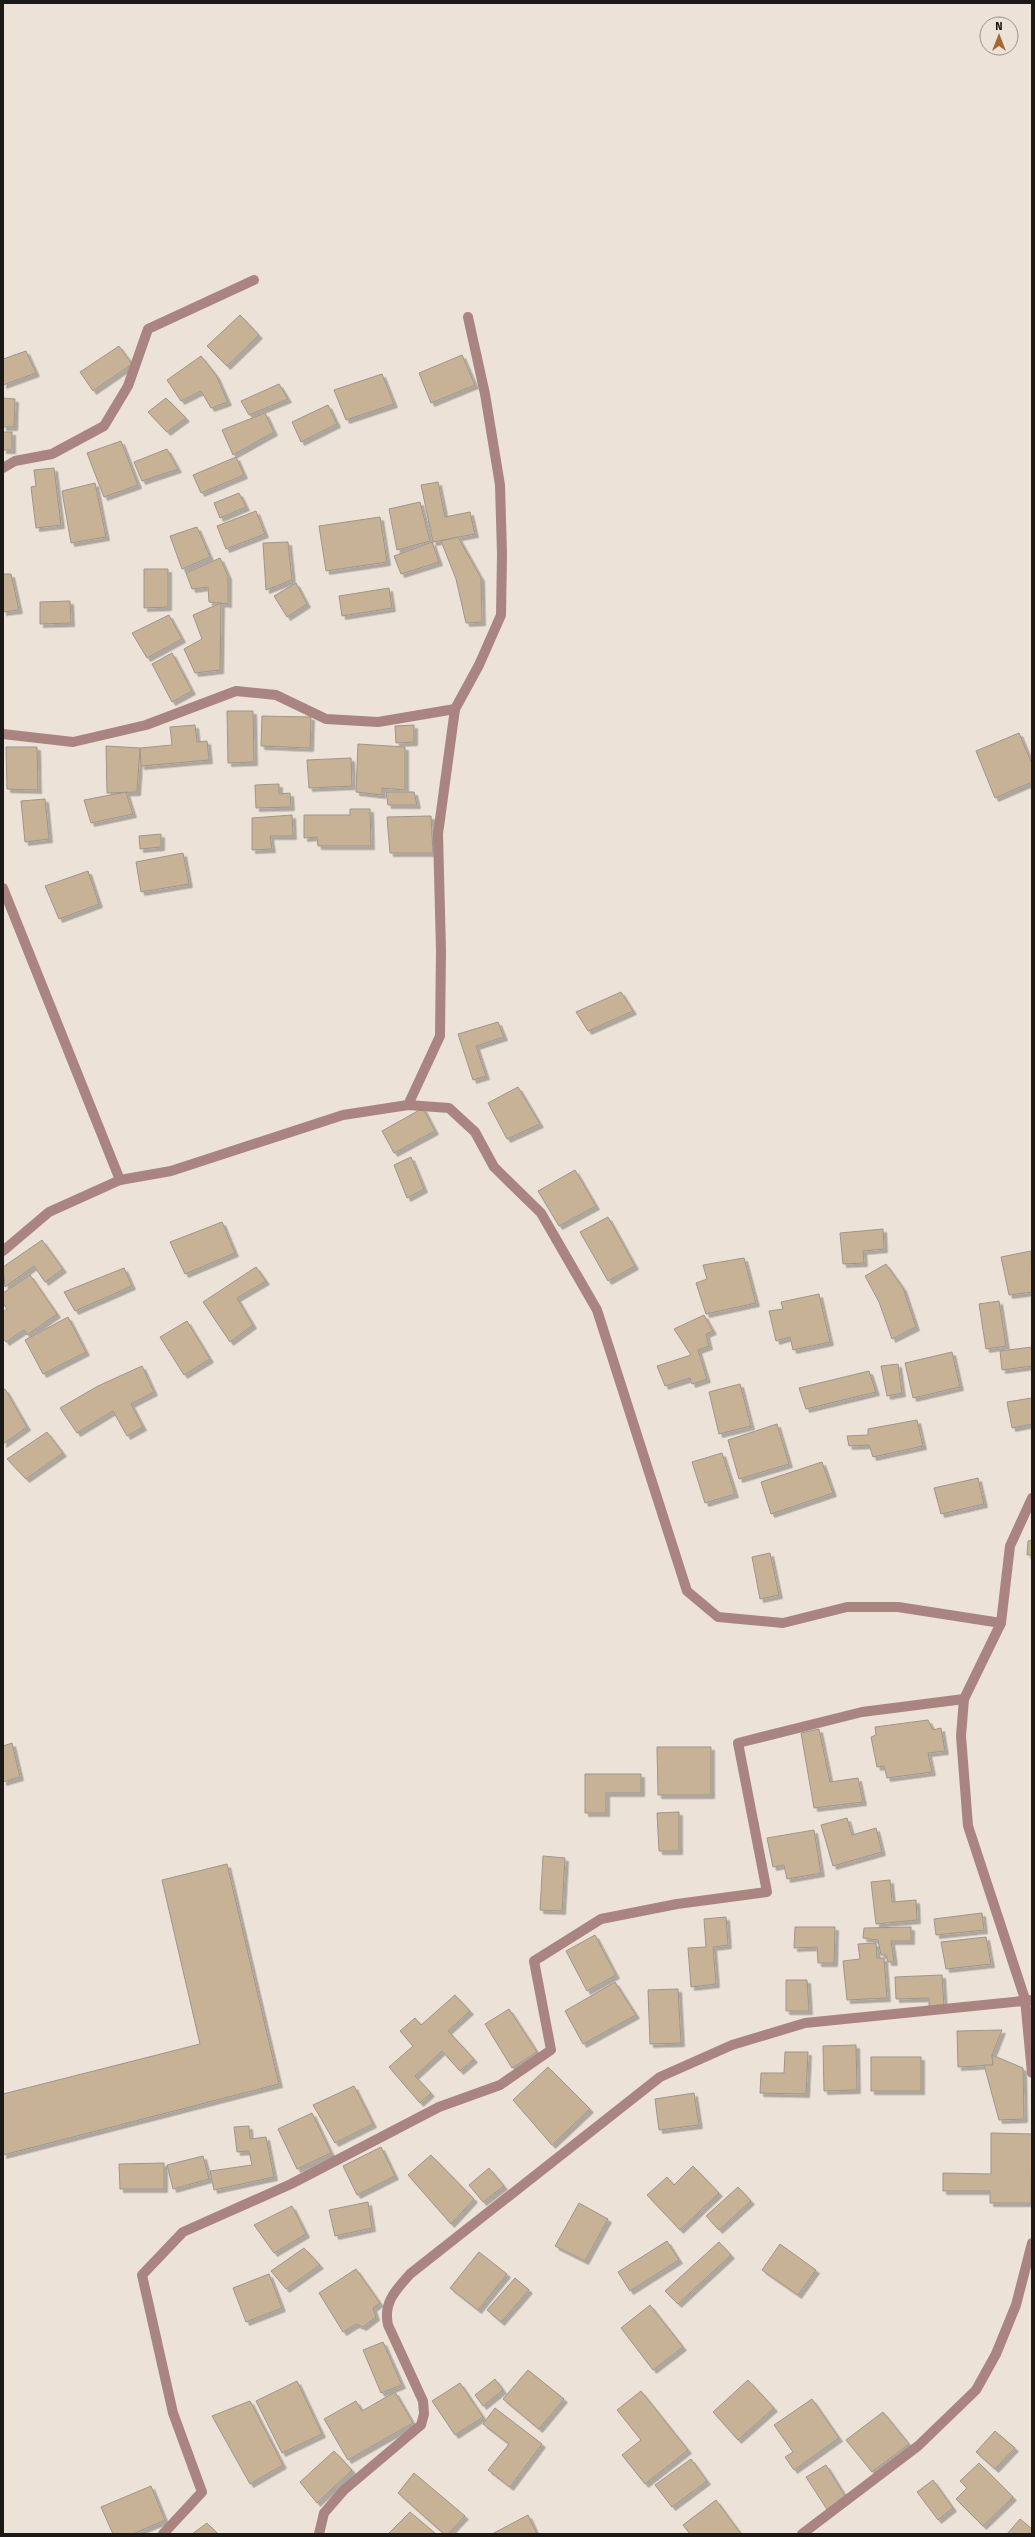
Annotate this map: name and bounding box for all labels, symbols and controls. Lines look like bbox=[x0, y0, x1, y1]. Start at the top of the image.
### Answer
north arrow bbox=[979, 16, 1019, 56]
text: N bbox=[995, 20, 1003, 33]

